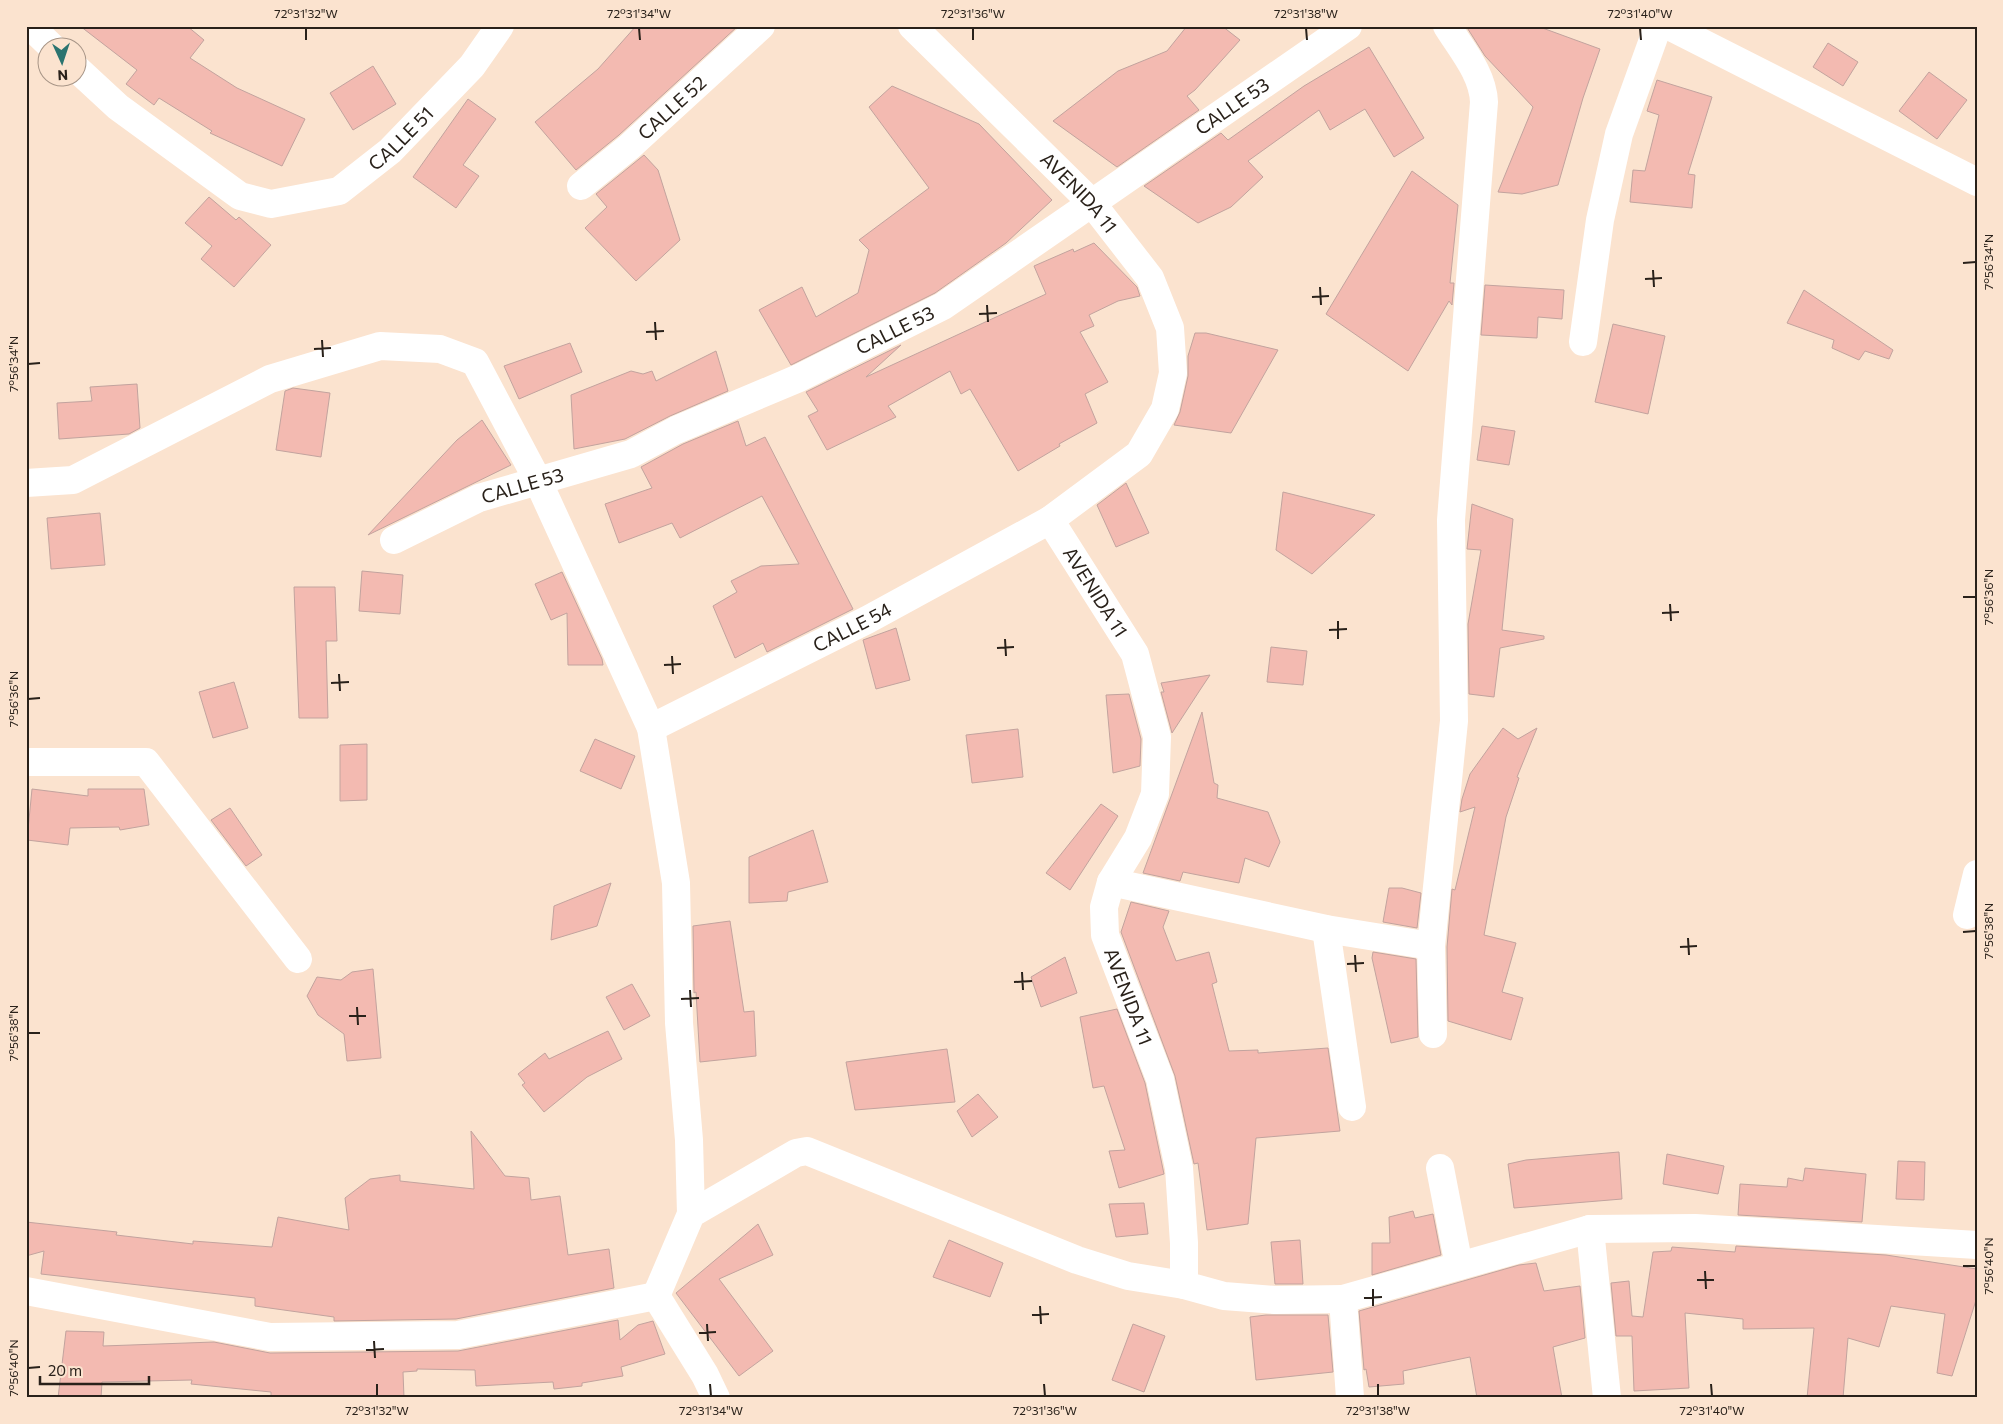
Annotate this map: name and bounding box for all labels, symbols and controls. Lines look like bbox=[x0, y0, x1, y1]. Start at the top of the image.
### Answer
text: 72°31'32"W bbox=[274, 6, 338, 20]
text: 72°31'34"W bbox=[607, 6, 671, 20]
text: 72°31'36"W bbox=[941, 6, 1005, 20]
text: 72°31'38"W bbox=[1274, 6, 1338, 20]
text: 72°31'40"W bbox=[1608, 6, 1672, 20]
north arrow bbox=[38, 38, 88, 88]
text: N bbox=[57, 67, 68, 84]
street label: CALLE 52 bbox=[633, 70, 710, 144]
street label: CALLE 53 bbox=[1190, 72, 1273, 139]
street label: CALLE 51 bbox=[363, 101, 438, 175]
street label: AVENIDA 11 bbox=[1036, 147, 1123, 237]
text: 7°56'34"N bbox=[1981, 234, 1995, 290]
street label: CALLE 53 bbox=[852, 300, 938, 359]
text: 7°56'34"N bbox=[6, 336, 20, 392]
street label: CALLE 53 bbox=[478, 462, 566, 508]
street label: AVENIDA 11 bbox=[1059, 542, 1133, 641]
text: 7°56'36"N bbox=[1981, 569, 1995, 625]
street label: CALLE 54 bbox=[809, 597, 895, 656]
text: 7°56'36"N bbox=[6, 671, 20, 727]
text: 7°56'38"N bbox=[1981, 903, 1995, 959]
street label: AVENIDA 11 bbox=[1100, 944, 1158, 1048]
text: 7°56'38"N bbox=[6, 1005, 20, 1061]
text: 7°56'40"N bbox=[1981, 1237, 1995, 1295]
text: 7°56'40"N bbox=[6, 1339, 20, 1397]
scale bar bbox=[40, 1354, 149, 1386]
text: 20 m bbox=[48, 1361, 82, 1379]
text: 72°31'32"W bbox=[345, 1403, 409, 1417]
text: 72°31'34"W bbox=[679, 1403, 743, 1417]
text: 72°31'36"W bbox=[1013, 1403, 1077, 1417]
text: 72°31'38"W bbox=[1346, 1403, 1410, 1417]
text: 72°31'40"W bbox=[1680, 1403, 1744, 1417]

